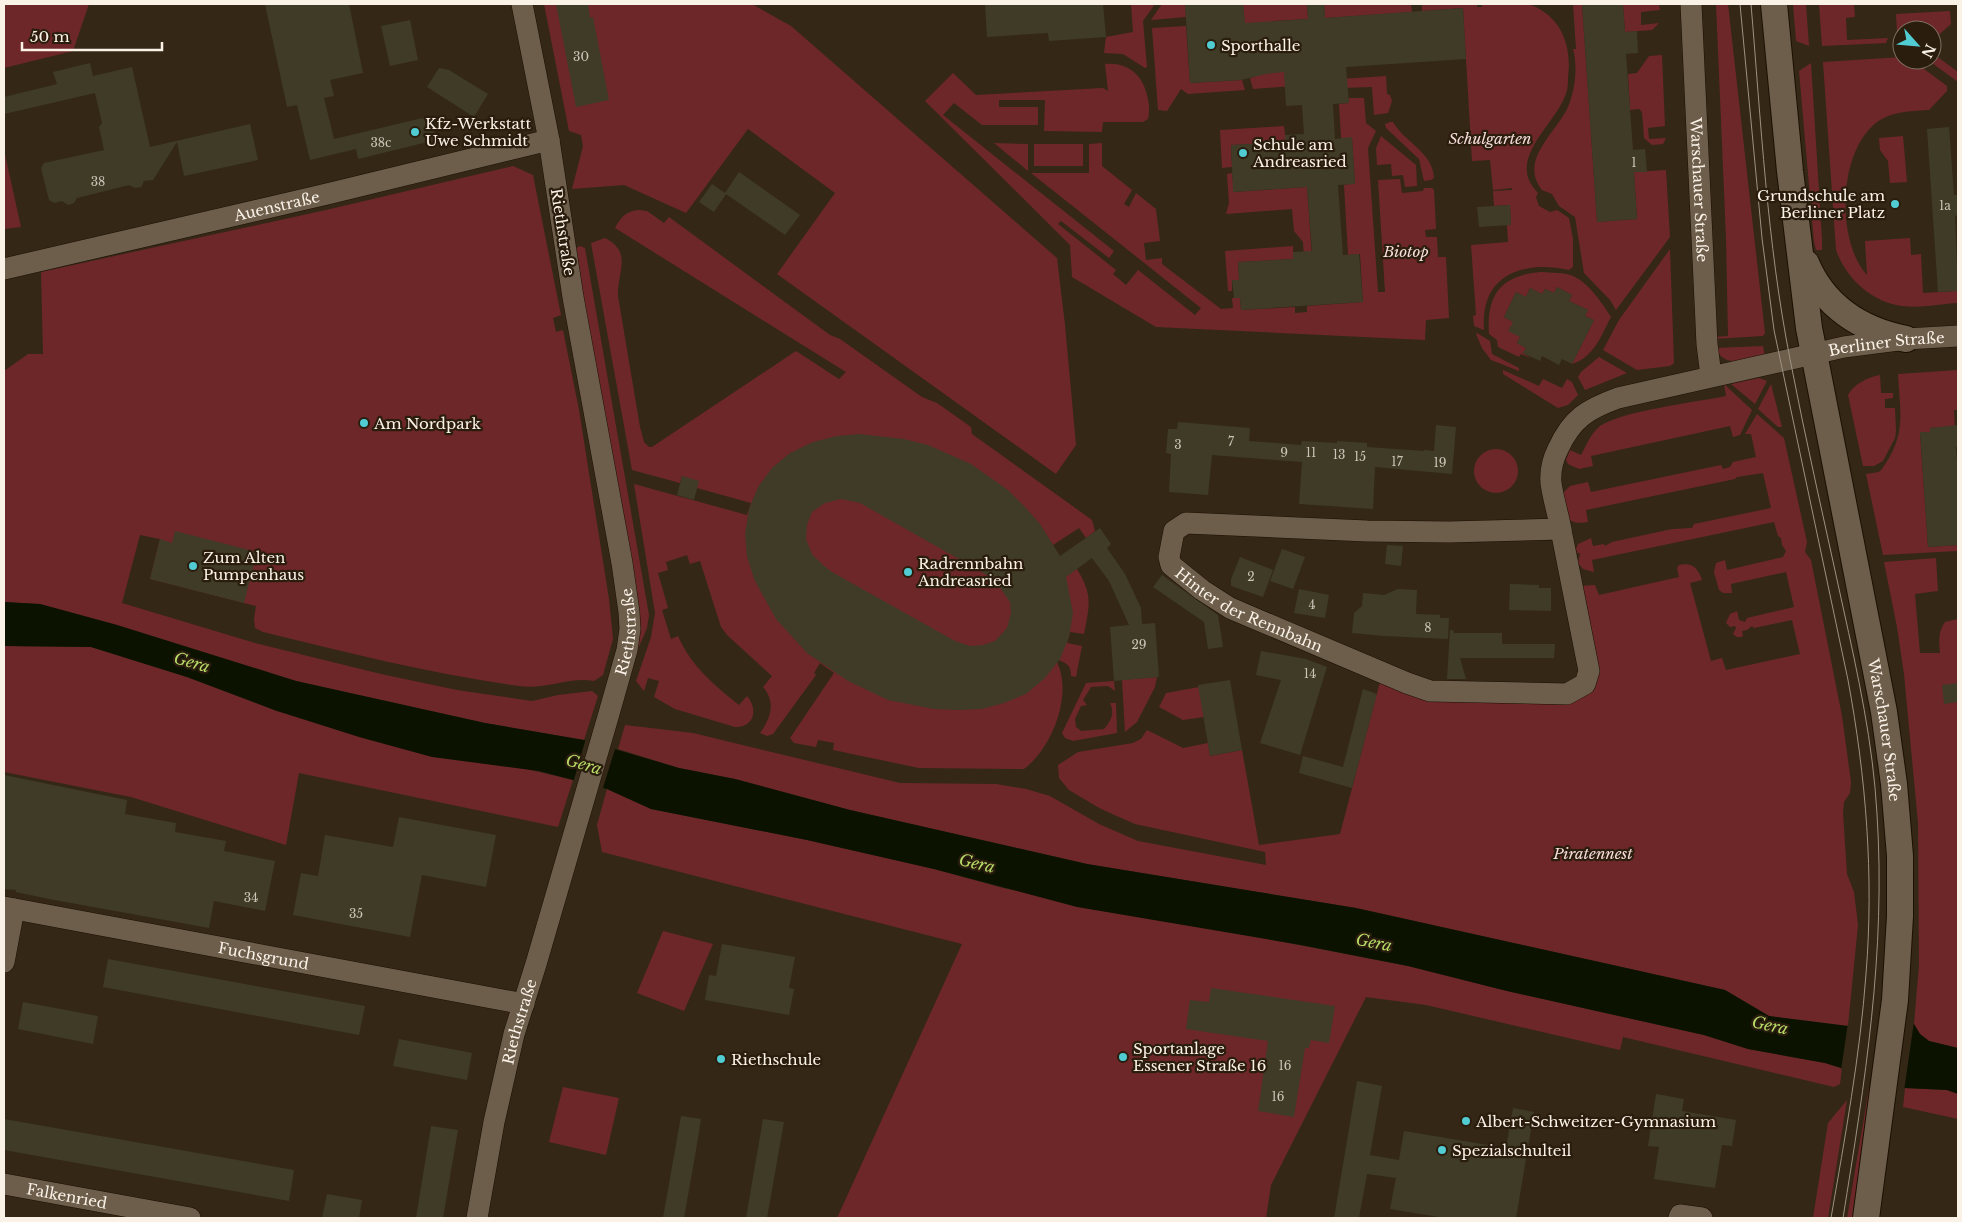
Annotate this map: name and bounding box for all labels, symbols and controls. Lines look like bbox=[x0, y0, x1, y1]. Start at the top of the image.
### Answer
scale bar bbox=[22, 20, 162, 52]
north arrow bbox=[1892, 20, 1942, 70]
text: 50 m bbox=[30, 27, 70, 46]
place label: Sporthalle bbox=[1221, 36, 1300, 55]
marker: Sporthalle bbox=[1205, 39, 1217, 51]
text: N bbox=[1918, 41, 1940, 61]
house number: 30 bbox=[573, 49, 589, 64]
place label: Kfz-Werkstatt Uwe Schmidt bbox=[425, 114, 531, 150]
street label: Warschauer Straße bbox=[1687, 116, 1713, 262]
marker: Kfz-Werkstatt Uwe Schmidt bbox=[409, 126, 421, 138]
park label: Schulgarten bbox=[1448, 129, 1532, 148]
house number: 38c bbox=[370, 135, 392, 150]
place label: Schule am Andreasried bbox=[1252, 135, 1347, 171]
marker: Schule am Andreasried bbox=[1237, 147, 1249, 159]
house number: 1 bbox=[1631, 155, 1637, 170]
house number: 38 bbox=[91, 174, 105, 189]
place label: Grundschule am Berliner Platz bbox=[1757, 186, 1885, 222]
street label: Auenstraße bbox=[231, 187, 321, 225]
street label: Riethstraße bbox=[547, 187, 579, 277]
marker: Grundschule am Berliner Platz bbox=[1889, 198, 1901, 210]
house number: 1a bbox=[1939, 198, 1951, 213]
park label: Biotop bbox=[1382, 242, 1429, 261]
street label: Berliner Straße bbox=[1826, 327, 1945, 360]
place label: Am Nordpark bbox=[373, 414, 482, 433]
marker: Am Nordpark bbox=[358, 417, 370, 429]
house number: 7 bbox=[1228, 434, 1235, 449]
house number: 3 bbox=[1174, 437, 1182, 452]
house number: 9 bbox=[1280, 445, 1288, 460]
house number: 11 bbox=[1306, 445, 1316, 460]
house number: 13 bbox=[1333, 447, 1345, 462]
house number: 15 bbox=[1354, 449, 1366, 464]
house number: 17 bbox=[1391, 454, 1404, 469]
house number: 19 bbox=[1433, 455, 1447, 470]
place label: Zum Alten Pumpenhaus bbox=[203, 548, 304, 584]
place label: Radrennbahn Andreasried bbox=[917, 554, 1023, 590]
marker: Zum Alten Pumpenhaus bbox=[187, 560, 199, 572]
street label: Hinter der Rennbahn bbox=[1172, 563, 1326, 656]
marker: Radrennbahn Andreasried bbox=[902, 566, 914, 578]
house number: 2 bbox=[1247, 569, 1255, 584]
street label: Riethstraße bbox=[611, 587, 640, 678]
house number: 4 bbox=[1308, 597, 1316, 612]
house number: 8 bbox=[1424, 620, 1432, 635]
house number: 29 bbox=[1131, 637, 1147, 652]
water label: Gera bbox=[172, 647, 212, 677]
street label: Warschauer Straße bbox=[1864, 656, 1905, 802]
house number: 14 bbox=[1304, 666, 1316, 681]
water label: Gera bbox=[564, 749, 604, 779]
park label: Piratennest bbox=[1552, 844, 1633, 863]
water label: Gera bbox=[957, 849, 997, 877]
house number: 34 bbox=[244, 890, 258, 905]
house number: 35 bbox=[349, 906, 363, 921]
water label: Gera bbox=[1354, 929, 1394, 955]
street label: Fuchsgrund bbox=[217, 938, 310, 973]
street label: Riethstraße bbox=[498, 976, 540, 1066]
water label: Gera bbox=[1750, 1011, 1790, 1039]
place label: Sportanlage Essener Straße 16 bbox=[1133, 1039, 1266, 1075]
place label: Riethschule bbox=[731, 1050, 821, 1069]
marker: Sportanlage Essener Straße 16 bbox=[1117, 1051, 1129, 1063]
marker: Riethschule bbox=[715, 1053, 727, 1065]
house number: 16 bbox=[1278, 1058, 1292, 1073]
house number: 16 bbox=[1271, 1089, 1285, 1104]
place label: Albert-Schweitzer-Gymnasium bbox=[1475, 1112, 1716, 1131]
marker: Albert-Schweitzer-Gymnasium bbox=[1460, 1115, 1472, 1127]
place label: Spezialschulteil bbox=[1452, 1141, 1572, 1160]
marker: Spezialschulteil bbox=[1436, 1144, 1448, 1156]
street label: Falkenried bbox=[25, 1179, 109, 1212]

